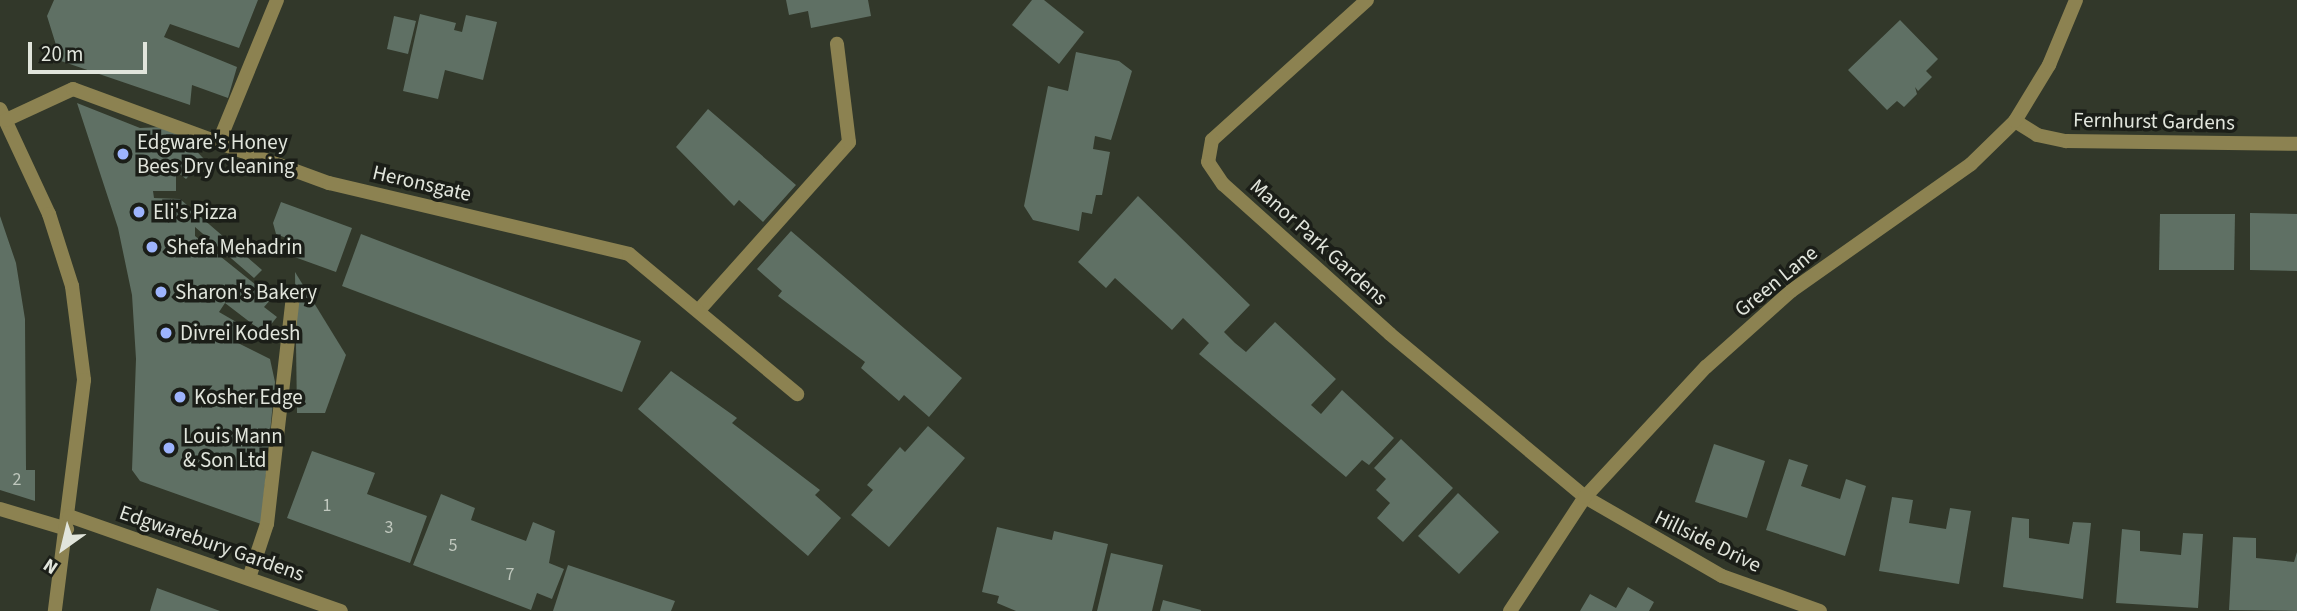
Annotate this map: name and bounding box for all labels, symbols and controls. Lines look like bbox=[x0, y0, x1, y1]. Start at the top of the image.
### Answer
scale bar bbox=[32, 28, 150, 72]
text: 20 m bbox=[41, 39, 83, 69]
street label: Fernhurst Gardens bbox=[2073, 107, 2235, 135]
place label: Edgware's Honey Bees Dry Cleaning bbox=[137, 129, 295, 179]
marker: Edgware's Honey Bees Dry Cleaning bbox=[115, 146, 131, 162]
street label: Heronsgate bbox=[370, 159, 474, 207]
street label: Manor Park Gardens bbox=[1245, 174, 1393, 310]
place label: Eli's Pizza bbox=[153, 199, 237, 225]
marker: Eli's Pizza bbox=[131, 204, 147, 220]
place label: Shefa Mehadrin bbox=[166, 234, 303, 260]
marker: Shefa Mehadrin bbox=[144, 239, 160, 255]
street label: Green Lane bbox=[1730, 240, 1822, 322]
place label: Sharon's Bakery bbox=[175, 279, 317, 305]
marker: Sharon's Bakery bbox=[153, 284, 169, 300]
place label: Divrei Kodesh bbox=[180, 320, 300, 346]
marker: Divrei Kodesh bbox=[158, 325, 174, 341]
place label: Kosher Edge bbox=[194, 384, 303, 410]
marker: Kosher Edge bbox=[172, 389, 188, 405]
place label: Louis Mann & Son Ltd bbox=[183, 423, 283, 473]
marker: Louis Mann & Son Ltd bbox=[161, 440, 177, 456]
house number: 2 bbox=[13, 469, 21, 491]
house number: 1 bbox=[323, 495, 331, 517]
street label: Edgwarebury Gardens bbox=[116, 500, 308, 586]
street label: Hillside Drive bbox=[1651, 504, 1765, 578]
north arrow bbox=[28, 513, 98, 583]
house number: 3 bbox=[385, 517, 393, 539]
house number: 5 bbox=[449, 535, 457, 557]
text: N bbox=[38, 551, 64, 581]
house number: 7 bbox=[506, 564, 514, 586]

